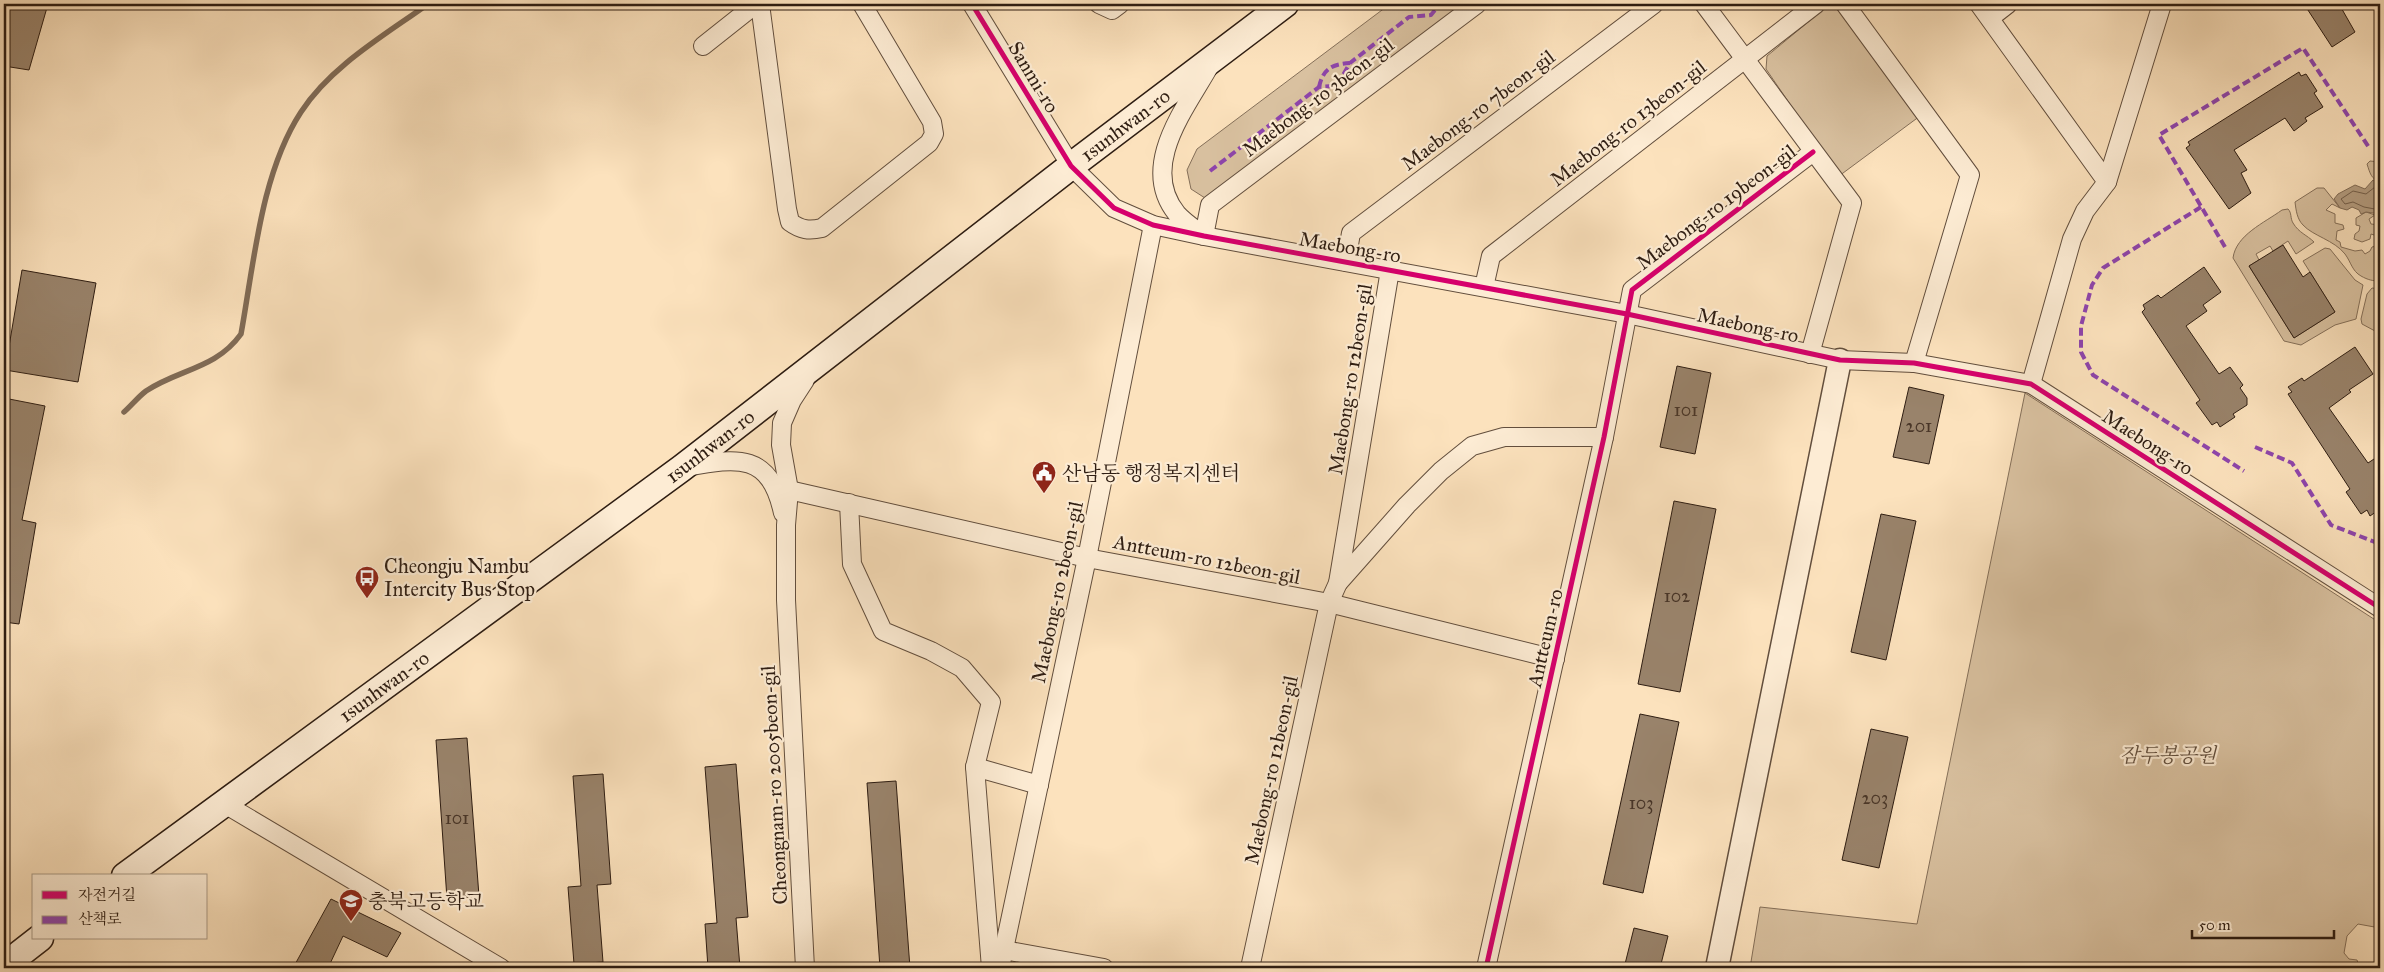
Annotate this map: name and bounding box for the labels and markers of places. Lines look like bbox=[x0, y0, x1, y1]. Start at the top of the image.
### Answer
public building icon: 산남동 행정복지센터 bbox=[1031, 460, 1057, 494]
place label: 산남동 행정복지센터 bbox=[1062, 461, 1240, 485]
place label: Cheongju Nambu Intercity Bus Stop bbox=[384, 554, 535, 601]
bus stop icon: Cheongju Nambu Intercity Bus Stop bbox=[354, 565, 380, 599]
school or university icon: 충북고등학교 bbox=[338, 888, 364, 922]
place label: 충북고등학교 bbox=[368, 889, 485, 913]

